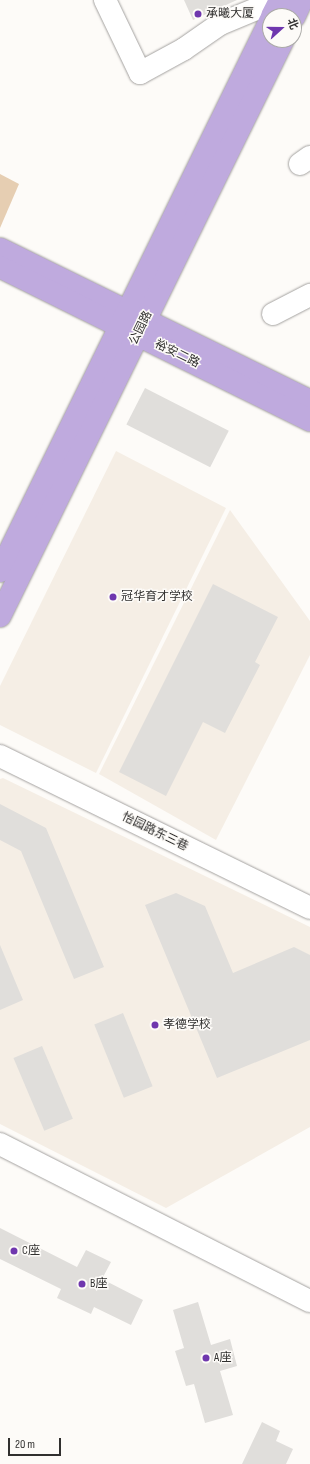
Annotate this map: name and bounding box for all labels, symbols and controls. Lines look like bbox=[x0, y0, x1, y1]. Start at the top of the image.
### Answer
place label: 承曦大厦 bbox=[206, 7, 254, 21]
north arrow bbox=[262, 8, 302, 48]
marker: 承曦大厦 bbox=[193, 9, 203, 19]
text: 北 bbox=[285, 16, 301, 31]
street label: 公园路 bbox=[127, 309, 155, 347]
street label: 裕安二路 bbox=[152, 337, 202, 371]
place label: 冠华育才学校 bbox=[121, 590, 193, 604]
marker: 冠华育才学校 bbox=[108, 592, 118, 602]
street label: 怡园路东三巷 bbox=[119, 810, 191, 854]
place label: 孝德学校 bbox=[163, 1018, 211, 1032]
marker: 孝德学校 bbox=[150, 1020, 160, 1030]
place label: C座 bbox=[22, 1244, 40, 1258]
marker: C座 bbox=[9, 1246, 19, 1256]
place label: B座 bbox=[90, 1277, 107, 1291]
marker: B座 bbox=[77, 1279, 87, 1289]
place label: A座 bbox=[214, 1351, 231, 1365]
marker: A座 bbox=[201, 1353, 211, 1363]
scale bar bbox=[10, 1430, 63, 1456]
text: 20 m bbox=[15, 1437, 35, 1452]

